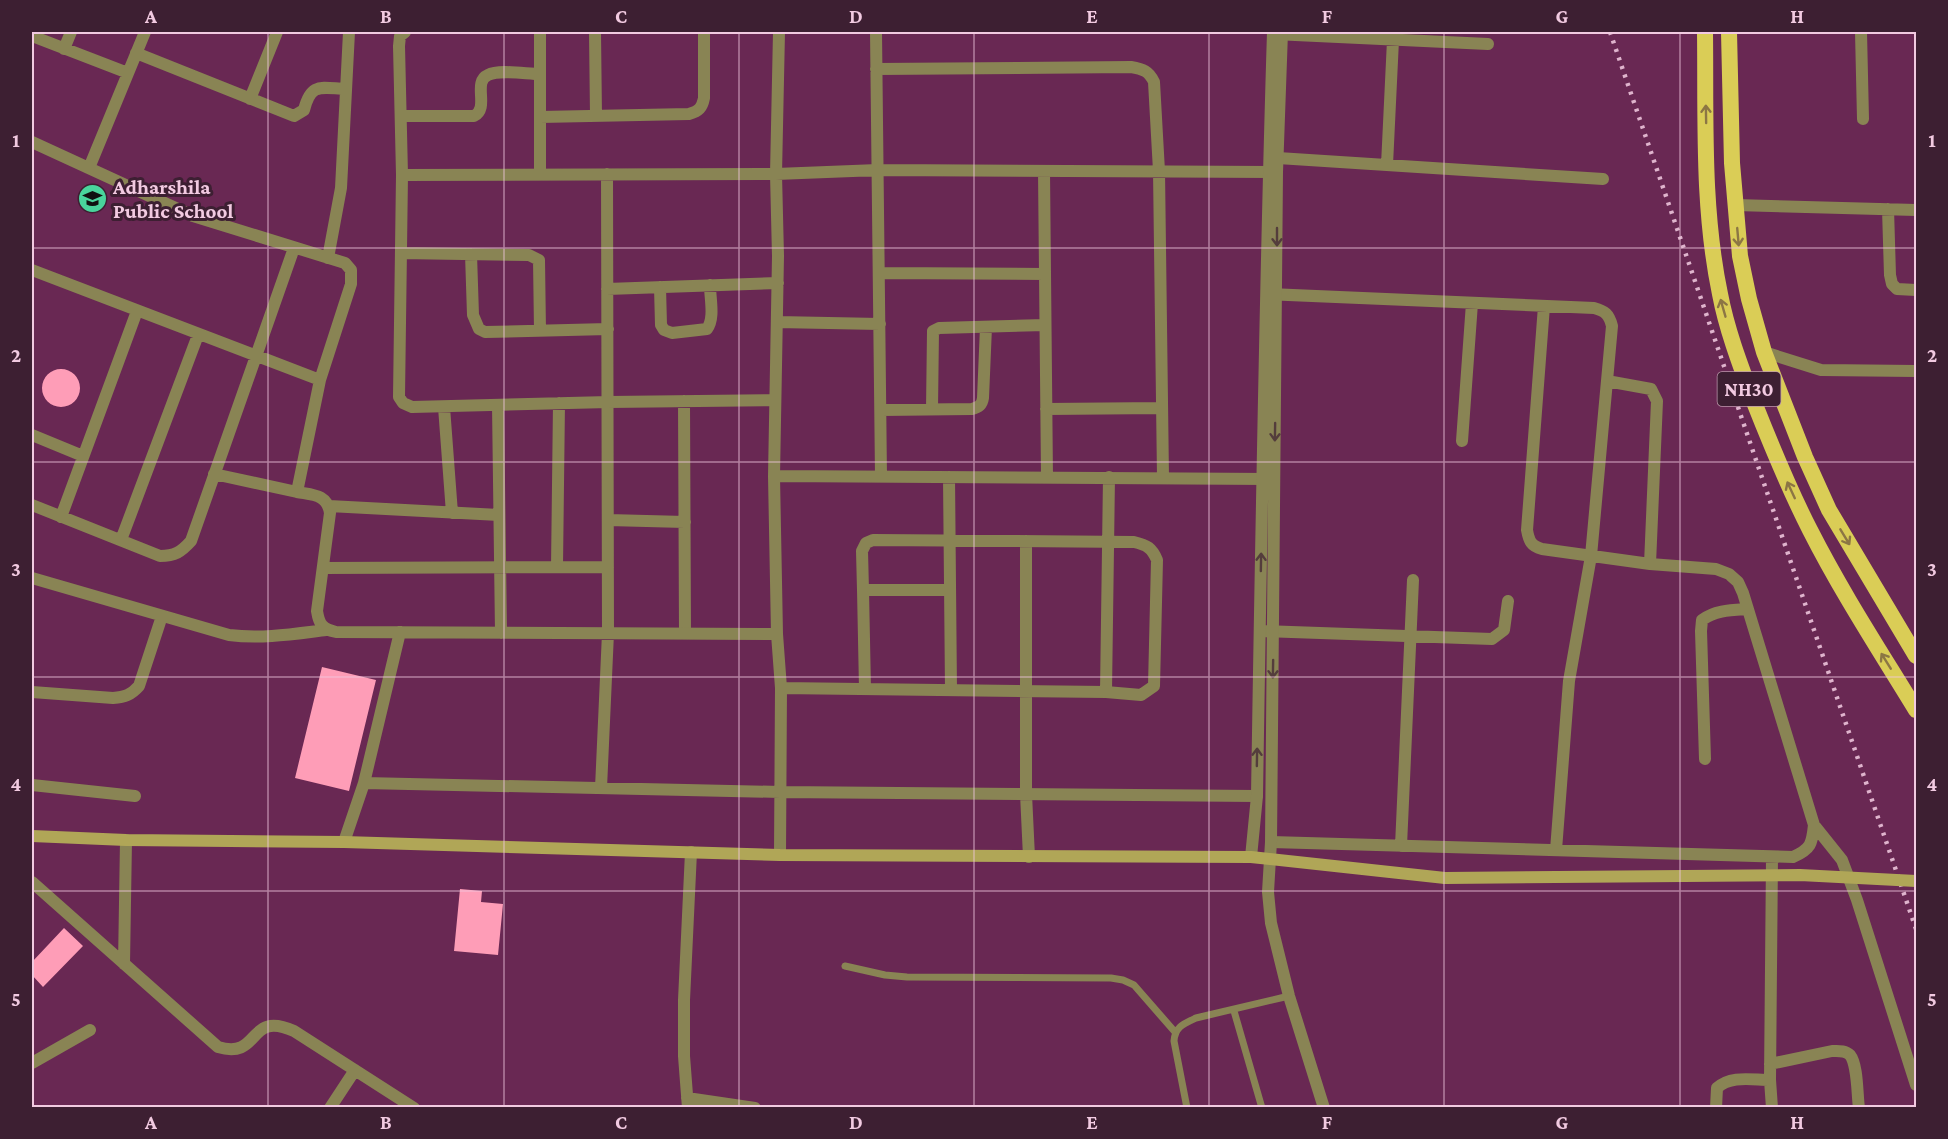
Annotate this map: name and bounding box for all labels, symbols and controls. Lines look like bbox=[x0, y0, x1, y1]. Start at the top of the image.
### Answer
text: A bbox=[144, 5, 158, 27]
text: B bbox=[380, 5, 392, 27]
text: C bbox=[615, 5, 627, 27]
text: D bbox=[849, 5, 863, 27]
text: E bbox=[1086, 5, 1098, 27]
text: F bbox=[1322, 5, 1333, 27]
text: G bbox=[1556, 5, 1569, 27]
text: H bbox=[1790, 5, 1804, 27]
one-way arrow bbox=[1700, 104, 1712, 124]
text: 1 bbox=[12, 129, 20, 151]
text: 1 bbox=[1928, 129, 1936, 151]
place label: Adharshila Public School bbox=[112, 175, 233, 223]
school or university icon: Adharshila Public School bbox=[76, 183, 108, 215]
one-way arrow bbox=[1271, 226, 1283, 246]
one-way arrow bbox=[1733, 226, 1744, 246]
one-way arrow bbox=[1717, 298, 1728, 317]
text: 2 bbox=[11, 344, 21, 366]
text: 2 bbox=[1927, 344, 1937, 366]
road number: NH30 bbox=[1718, 372, 1780, 406]
one-way arrow bbox=[1269, 421, 1281, 441]
one-way arrow bbox=[1785, 481, 1797, 499]
one-way arrow bbox=[1840, 528, 1852, 545]
one-way arrow bbox=[1256, 552, 1267, 572]
text: 3 bbox=[11, 558, 21, 580]
text: 3 bbox=[1927, 558, 1937, 580]
one-way arrow bbox=[1879, 652, 1892, 669]
one-way arrow bbox=[1267, 658, 1279, 678]
one-way arrow bbox=[1252, 747, 1263, 767]
text: 4 bbox=[11, 773, 22, 795]
text: 4 bbox=[1927, 773, 1938, 795]
text: 5 bbox=[11, 988, 21, 1010]
text: 5 bbox=[1927, 988, 1937, 1010]
text: A bbox=[144, 1111, 158, 1133]
text: B bbox=[380, 1111, 392, 1133]
text: C bbox=[615, 1111, 627, 1133]
text: D bbox=[849, 1111, 863, 1133]
text: E bbox=[1086, 1111, 1098, 1133]
text: F bbox=[1322, 1111, 1333, 1133]
text: G bbox=[1556, 1111, 1569, 1133]
text: H bbox=[1790, 1111, 1804, 1133]

